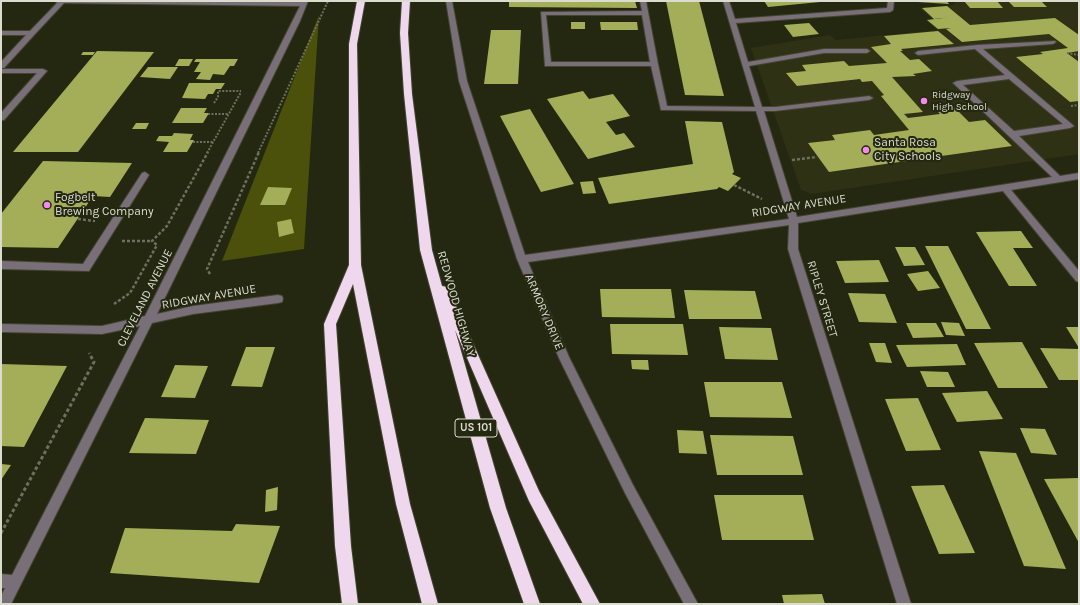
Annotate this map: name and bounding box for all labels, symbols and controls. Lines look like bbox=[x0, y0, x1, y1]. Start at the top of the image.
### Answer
place label: Ridgway High School bbox=[932, 89, 987, 112]
marker: Ridgway High School bbox=[919, 96, 929, 106]
place label: Santa Rosa City Schools bbox=[874, 136, 941, 164]
marker: Santa Rosa City Schools bbox=[861, 145, 871, 155]
place label: Fogbelt Brewing Company bbox=[55, 191, 154, 219]
street label: RIDGWAY AVENUE bbox=[751, 191, 847, 221]
marker: Fogbelt Brewing Company bbox=[42, 200, 52, 210]
street label: CLEVELAND AVENUE bbox=[114, 247, 176, 349]
street label: REDWOOD HIGHWAY bbox=[434, 249, 478, 359]
street label: RIPLEY STREET bbox=[804, 259, 840, 339]
street label: ARMORY DRIVE bbox=[522, 272, 566, 352]
street label: RIDGWAY AVENUE bbox=[161, 282, 257, 312]
road number: US 101 bbox=[455, 419, 497, 437]

